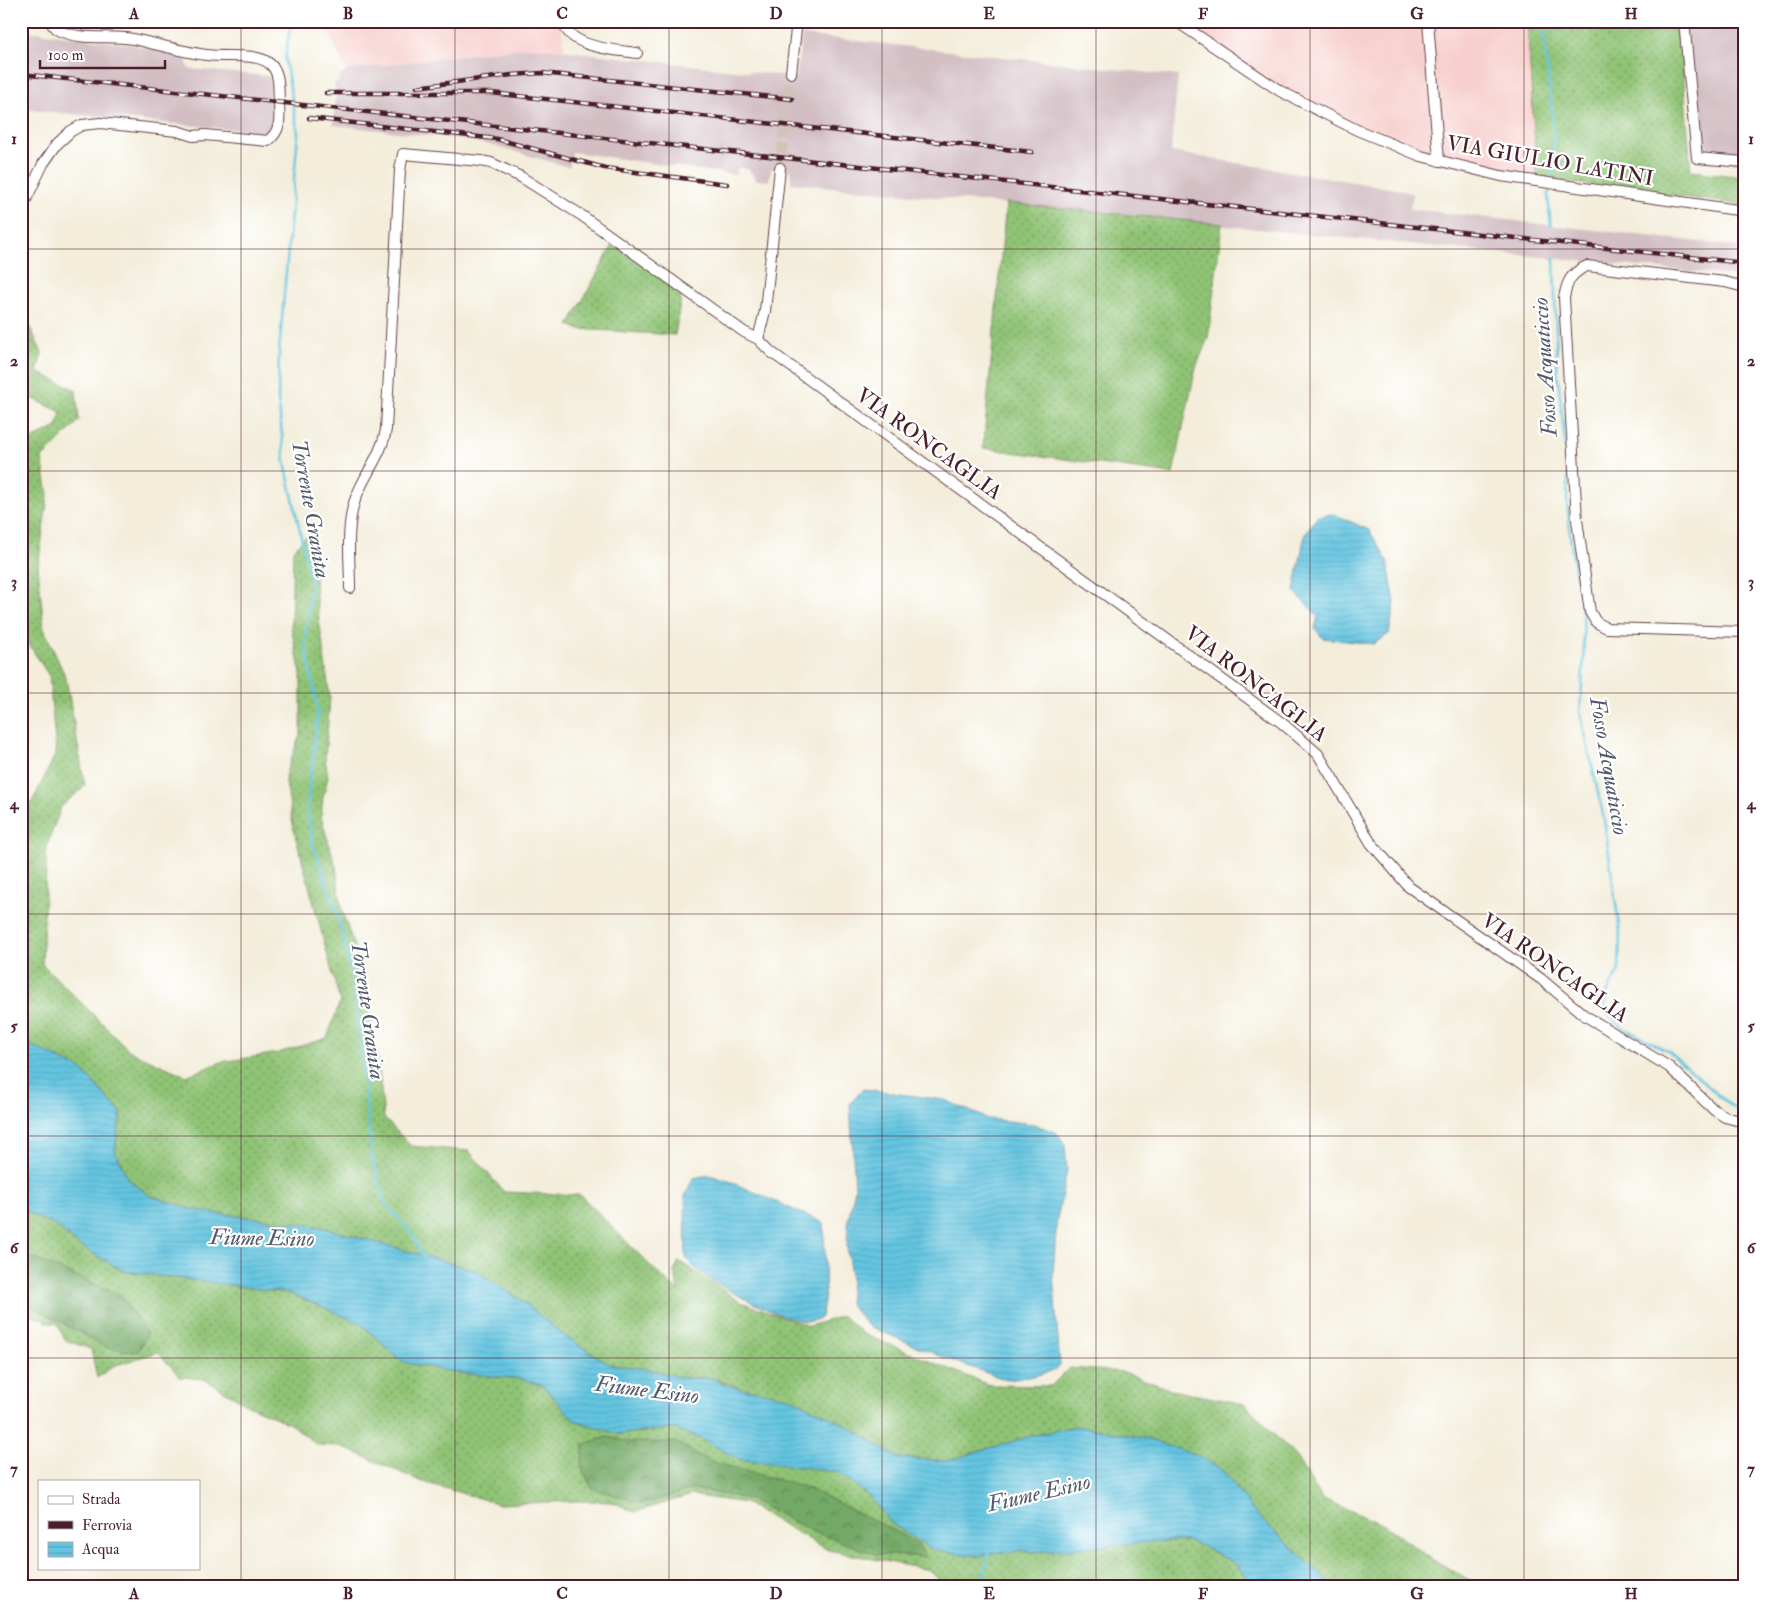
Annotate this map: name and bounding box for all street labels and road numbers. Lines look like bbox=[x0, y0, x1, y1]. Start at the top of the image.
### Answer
street label: VIA GIULIO LATINI bbox=[1445, 130, 1655, 192]
street label: VIA RONCAGLIA bbox=[851, 382, 1007, 506]
street label: VIA RONCAGLIA bbox=[1179, 620, 1333, 748]
street label: VIA RONCAGLIA bbox=[1476, 907, 1634, 1029]

